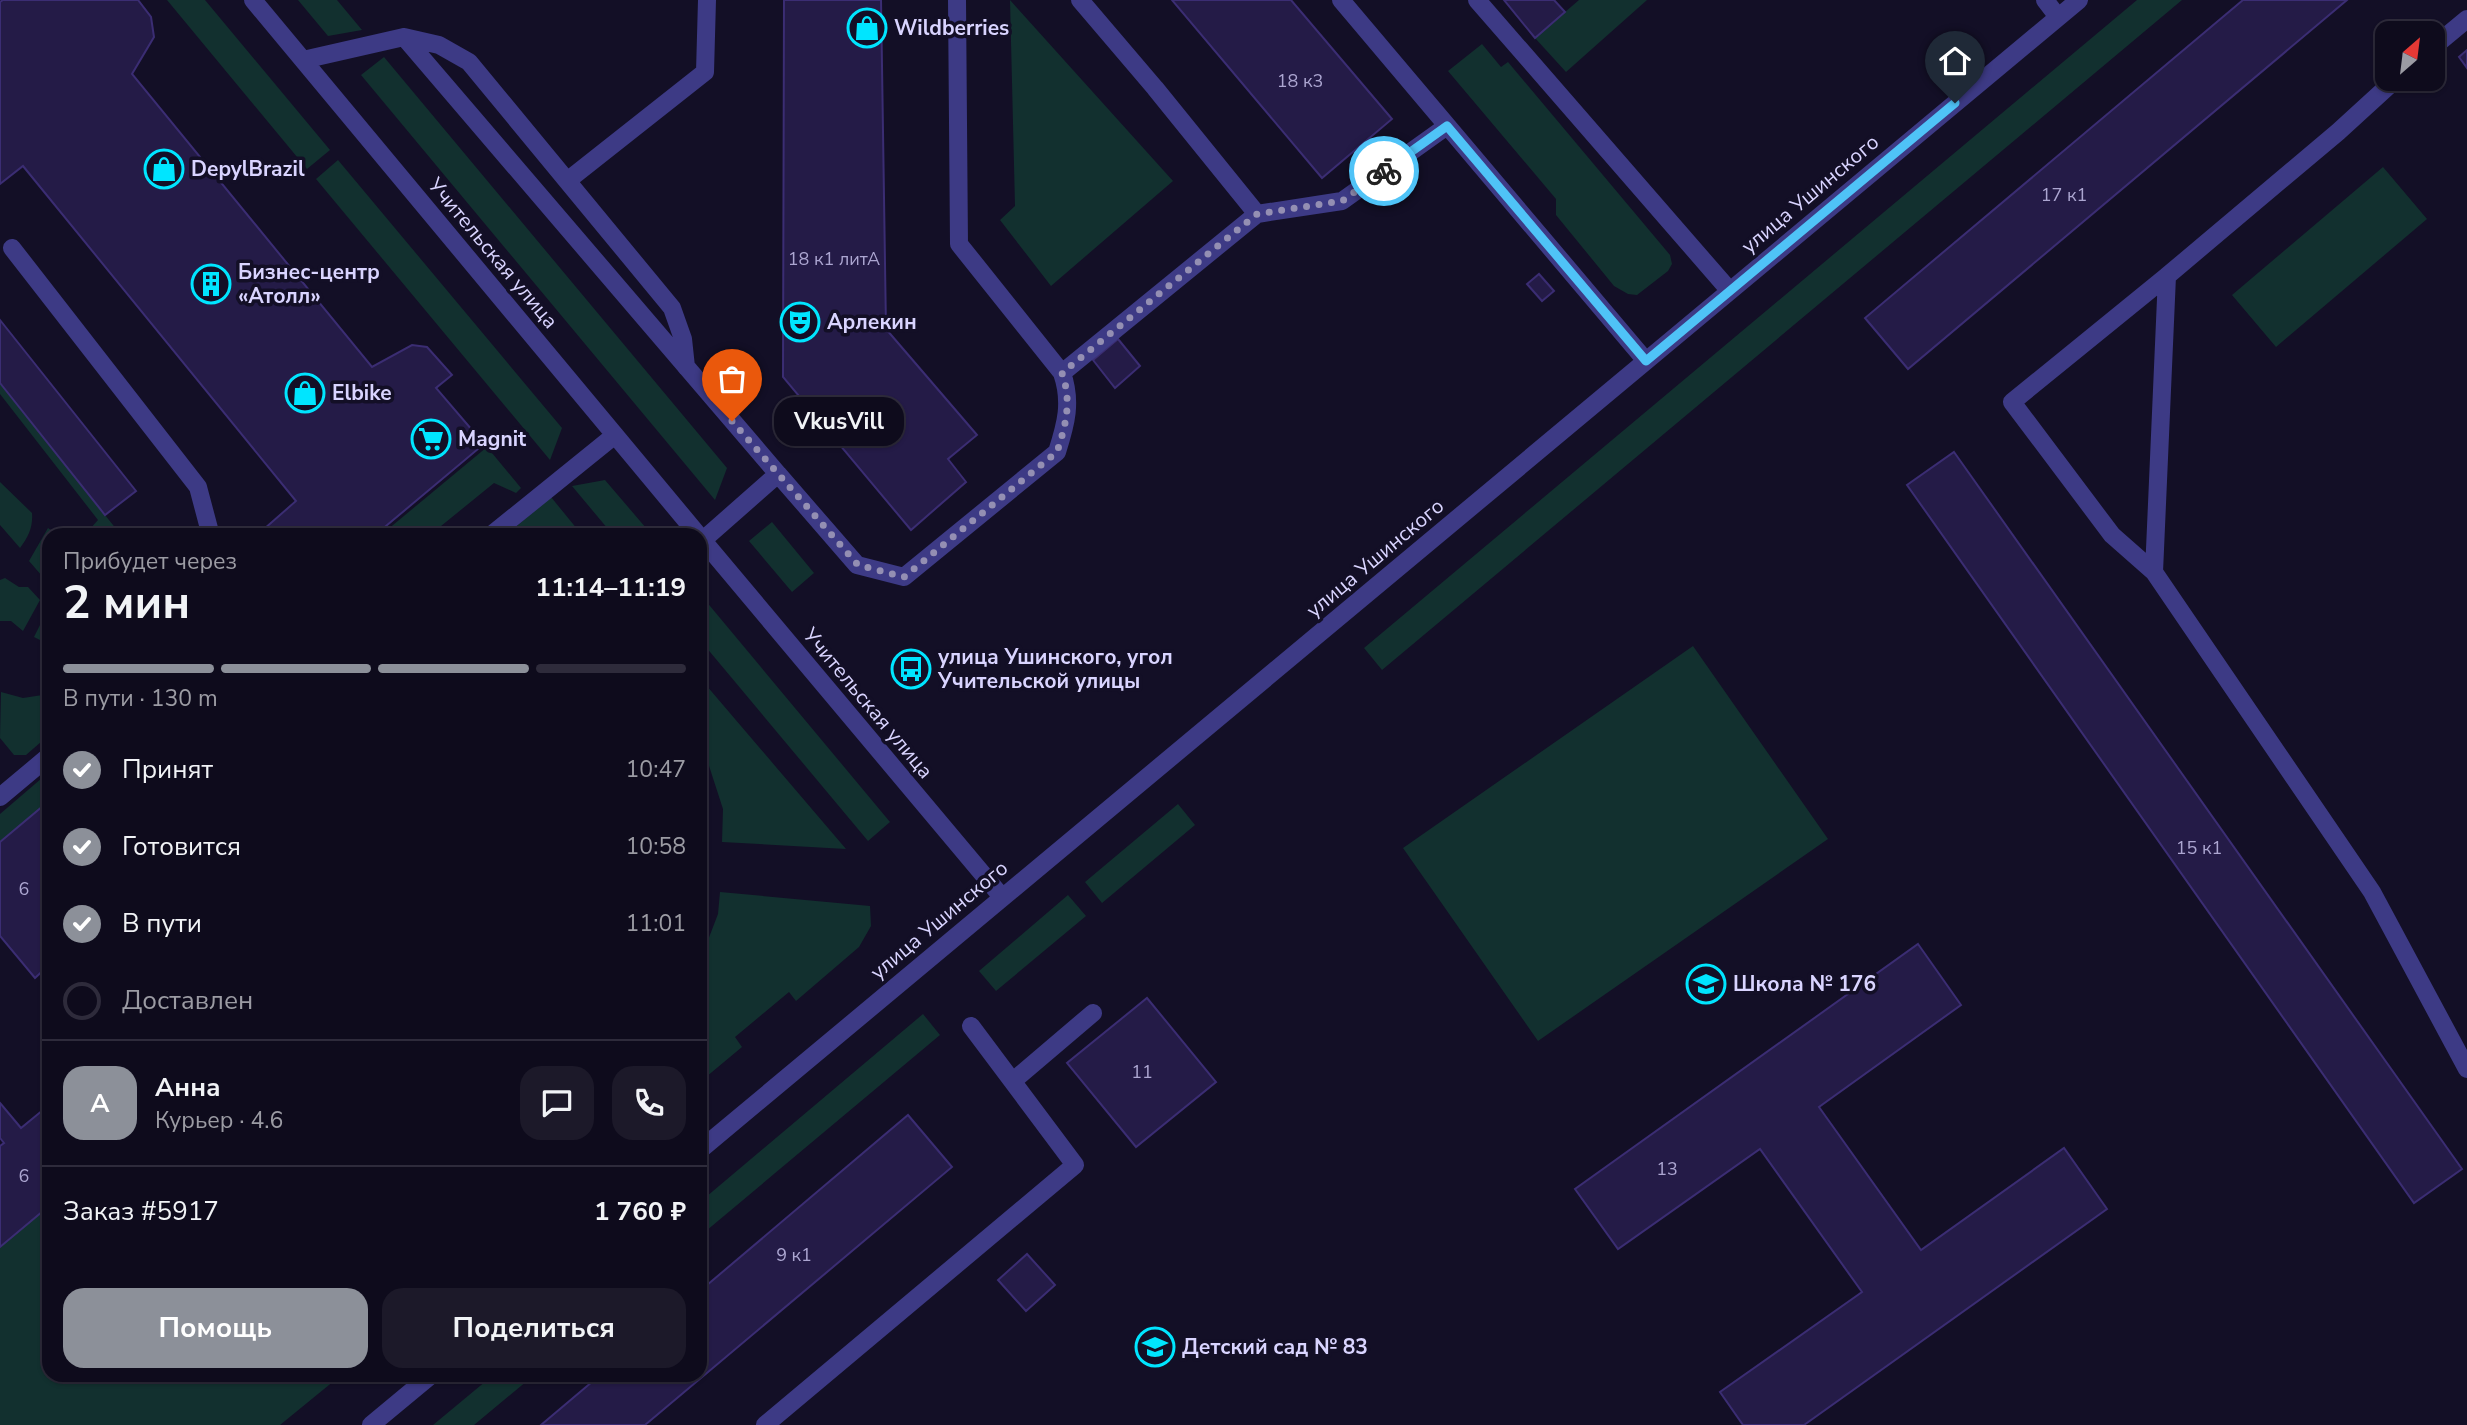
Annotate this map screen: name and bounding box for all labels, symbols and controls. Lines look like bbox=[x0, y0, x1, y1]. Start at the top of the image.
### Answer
shop icon: Wildberries bbox=[846, 7, 888, 49]
place label: Wildberries bbox=[894, 14, 1009, 42]
north arrow bbox=[2375, 21, 2445, 91]
map controls bbox=[2375, 21, 2445, 91]
pin bbox=[1925, 31, 1985, 103]
icon: home bbox=[1936, 42, 1974, 80]
house number: 18 к3 bbox=[1277, 69, 1323, 93]
street label: улица Ушинского bbox=[1735, 128, 1885, 260]
courier bbox=[1349, 136, 1419, 206]
shop icon: DepylBrazil bbox=[143, 148, 185, 190]
icon: bike bbox=[1365, 152, 1403, 190]
place label: DepylBrazil bbox=[191, 155, 305, 183]
street label: Учительская улица bbox=[421, 171, 564, 334]
house number: 17 к1 bbox=[2041, 183, 2087, 207]
house number: 18 к1 литА bbox=[788, 247, 880, 271]
place label: Бизнес-центр «Атолл» bbox=[238, 258, 380, 310]
building icon: Бизнес-центр «Атолл» bbox=[190, 263, 232, 305]
theatre icon: Арлекин bbox=[779, 301, 821, 343]
place label: Арлекин bbox=[827, 308, 917, 336]
pin bbox=[702, 349, 762, 421]
icon: bag bbox=[713, 360, 751, 398]
shop icon: Elbike bbox=[284, 372, 326, 414]
place label: Elbike bbox=[332, 379, 392, 407]
callout: VkusVill bbox=[774, 396, 903, 446]
text: VkusVill bbox=[794, 406, 884, 437]
supermarket icon: Magnit bbox=[410, 418, 452, 460]
place label: Magnit bbox=[458, 425, 527, 453]
street label: улица Ушинского bbox=[1300, 492, 1450, 624]
text: Прибудет через bbox=[63, 546, 237, 577]
text: 11:14–11:19 bbox=[535, 570, 686, 605]
text: 2 мин bbox=[63, 571, 190, 634]
street label: Учительская улица bbox=[796, 621, 939, 784]
place label: улица Ушинского, угол Учительской улицы bbox=[937, 643, 1173, 695]
bus stop icon: улица Ушинского, угол Учительской улицы bbox=[890, 648, 932, 690]
text: В пути · 130 m bbox=[63, 683, 218, 714]
icon: check bbox=[63, 751, 101, 789]
text: Принят bbox=[122, 752, 213, 787]
text: 10:47 bbox=[626, 754, 686, 785]
icon: check bbox=[63, 828, 101, 866]
text: Готовится bbox=[122, 829, 241, 864]
text: 10:58 bbox=[626, 831, 686, 862]
house number: 15 к1 bbox=[2176, 836, 2222, 860]
street label: улица Ушинского bbox=[864, 854, 1014, 986]
house number: 6 bbox=[19, 877, 29, 901]
icon: check bbox=[63, 905, 101, 943]
text: В пути bbox=[122, 906, 202, 941]
text: 11:01 bbox=[626, 908, 686, 939]
school or university icon: Школа № 176 bbox=[1685, 963, 1727, 1005]
place label: Школа № 176 bbox=[1733, 970, 1876, 998]
text: Доставлен bbox=[122, 983, 253, 1018]
house number: 11 bbox=[1131, 1060, 1153, 1084]
button: chat bbox=[520, 1066, 594, 1140]
button: phone bbox=[612, 1066, 686, 1140]
text: Анна bbox=[155, 1070, 221, 1105]
text: А bbox=[90, 1086, 110, 1121]
text: Курьер · 4.6 bbox=[155, 1105, 283, 1136]
house number: 13 bbox=[1656, 1157, 1678, 1181]
house number: 6 bbox=[19, 1164, 29, 1188]
text: Заказ #5917 bbox=[63, 1194, 219, 1229]
text: 1 760 ₽ bbox=[594, 1194, 686, 1229]
house number: 9 к1 bbox=[776, 1243, 812, 1267]
button: Помощь bbox=[63, 1288, 368, 1368]
button: Поделиться bbox=[382, 1288, 686, 1368]
school or university icon: Детский сад № 83 bbox=[1134, 1326, 1176, 1368]
place label: Детский сад № 83 bbox=[1182, 1333, 1368, 1361]

